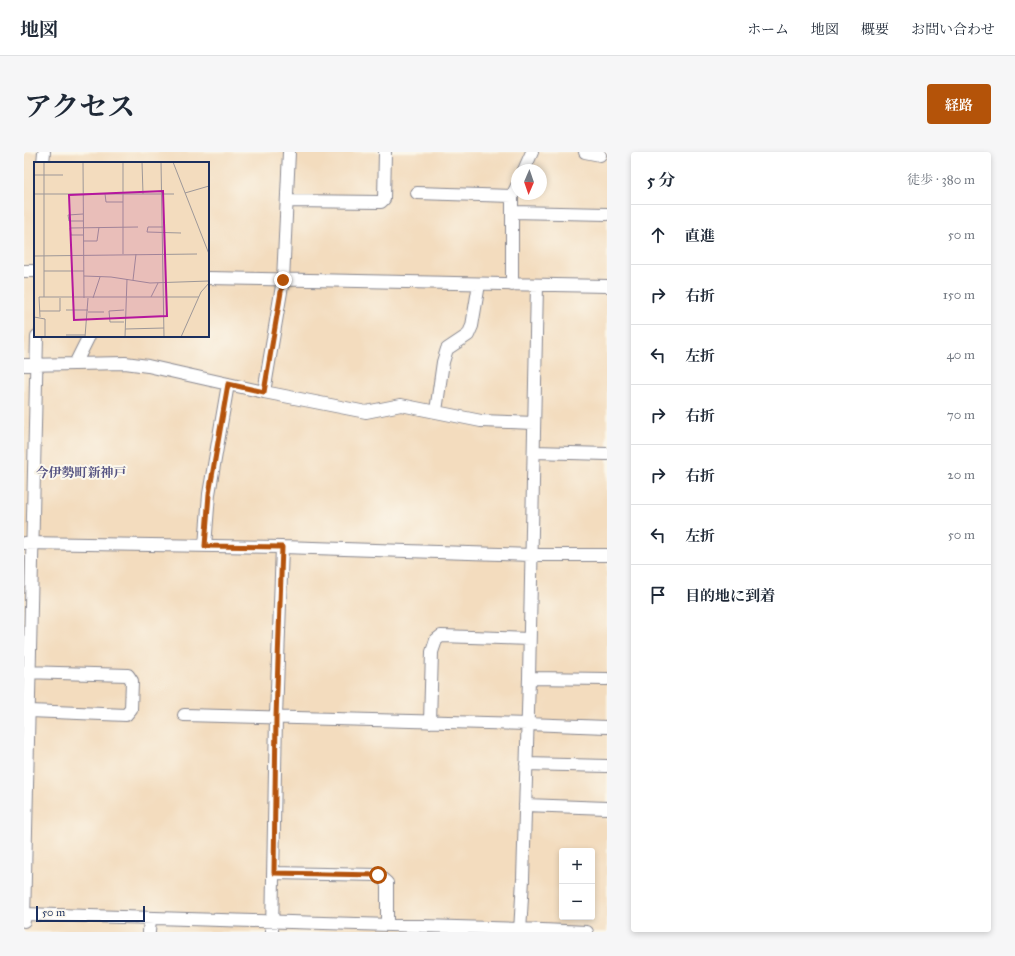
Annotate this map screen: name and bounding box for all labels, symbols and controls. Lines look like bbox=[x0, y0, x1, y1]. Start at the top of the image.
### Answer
text: 地図 bbox=[20, 18, 58, 41]
text: ホーム bbox=[747, 21, 789, 38]
text: 地図 bbox=[811, 21, 839, 38]
text: 概要 bbox=[861, 21, 889, 38]
text: お問い合わせ bbox=[911, 21, 995, 38]
button: 経路 bbox=[927, 84, 991, 124]
text: アクセス bbox=[24, 89, 135, 124]
inset map bbox=[34, 162, 209, 337]
north arrow bbox=[511, 164, 547, 200]
text: 5 分 bbox=[647, 170, 676, 191]
text: 徒歩 · 380 m bbox=[907, 172, 975, 188]
icon: ahead bbox=[647, 224, 669, 246]
text: 直進 bbox=[685, 227, 715, 245]
text: 50 m bbox=[948, 227, 975, 243]
route end bbox=[274, 271, 292, 289]
icon: right bbox=[647, 284, 669, 306]
text: 右折 bbox=[685, 287, 715, 305]
text: 150 m bbox=[943, 287, 975, 303]
icon: left bbox=[647, 344, 669, 366]
text: 左折 bbox=[685, 347, 715, 365]
text: 40 m bbox=[946, 347, 975, 363]
icon: right bbox=[647, 404, 669, 426]
text: 右折 bbox=[685, 407, 715, 425]
text: 70 m bbox=[947, 407, 975, 423]
icon: right bbox=[647, 464, 669, 486]
district label: 今伊勢町新神戸 bbox=[35, 465, 127, 481]
text: 右折 bbox=[685, 467, 715, 485]
text: 20 m bbox=[947, 467, 975, 483]
icon: left bbox=[647, 524, 669, 546]
text: 左折 bbox=[685, 527, 715, 545]
text: 50 m bbox=[948, 527, 975, 543]
icon: arrive bbox=[647, 584, 669, 606]
text: 目的地に到着 bbox=[685, 587, 775, 605]
map controls bbox=[559, 848, 595, 920]
button: + bbox=[559, 848, 595, 884]
route start bbox=[369, 866, 387, 884]
button: − bbox=[559, 884, 595, 920]
scale bar bbox=[36, 904, 145, 923]
text: 50 m bbox=[42, 906, 65, 919]

